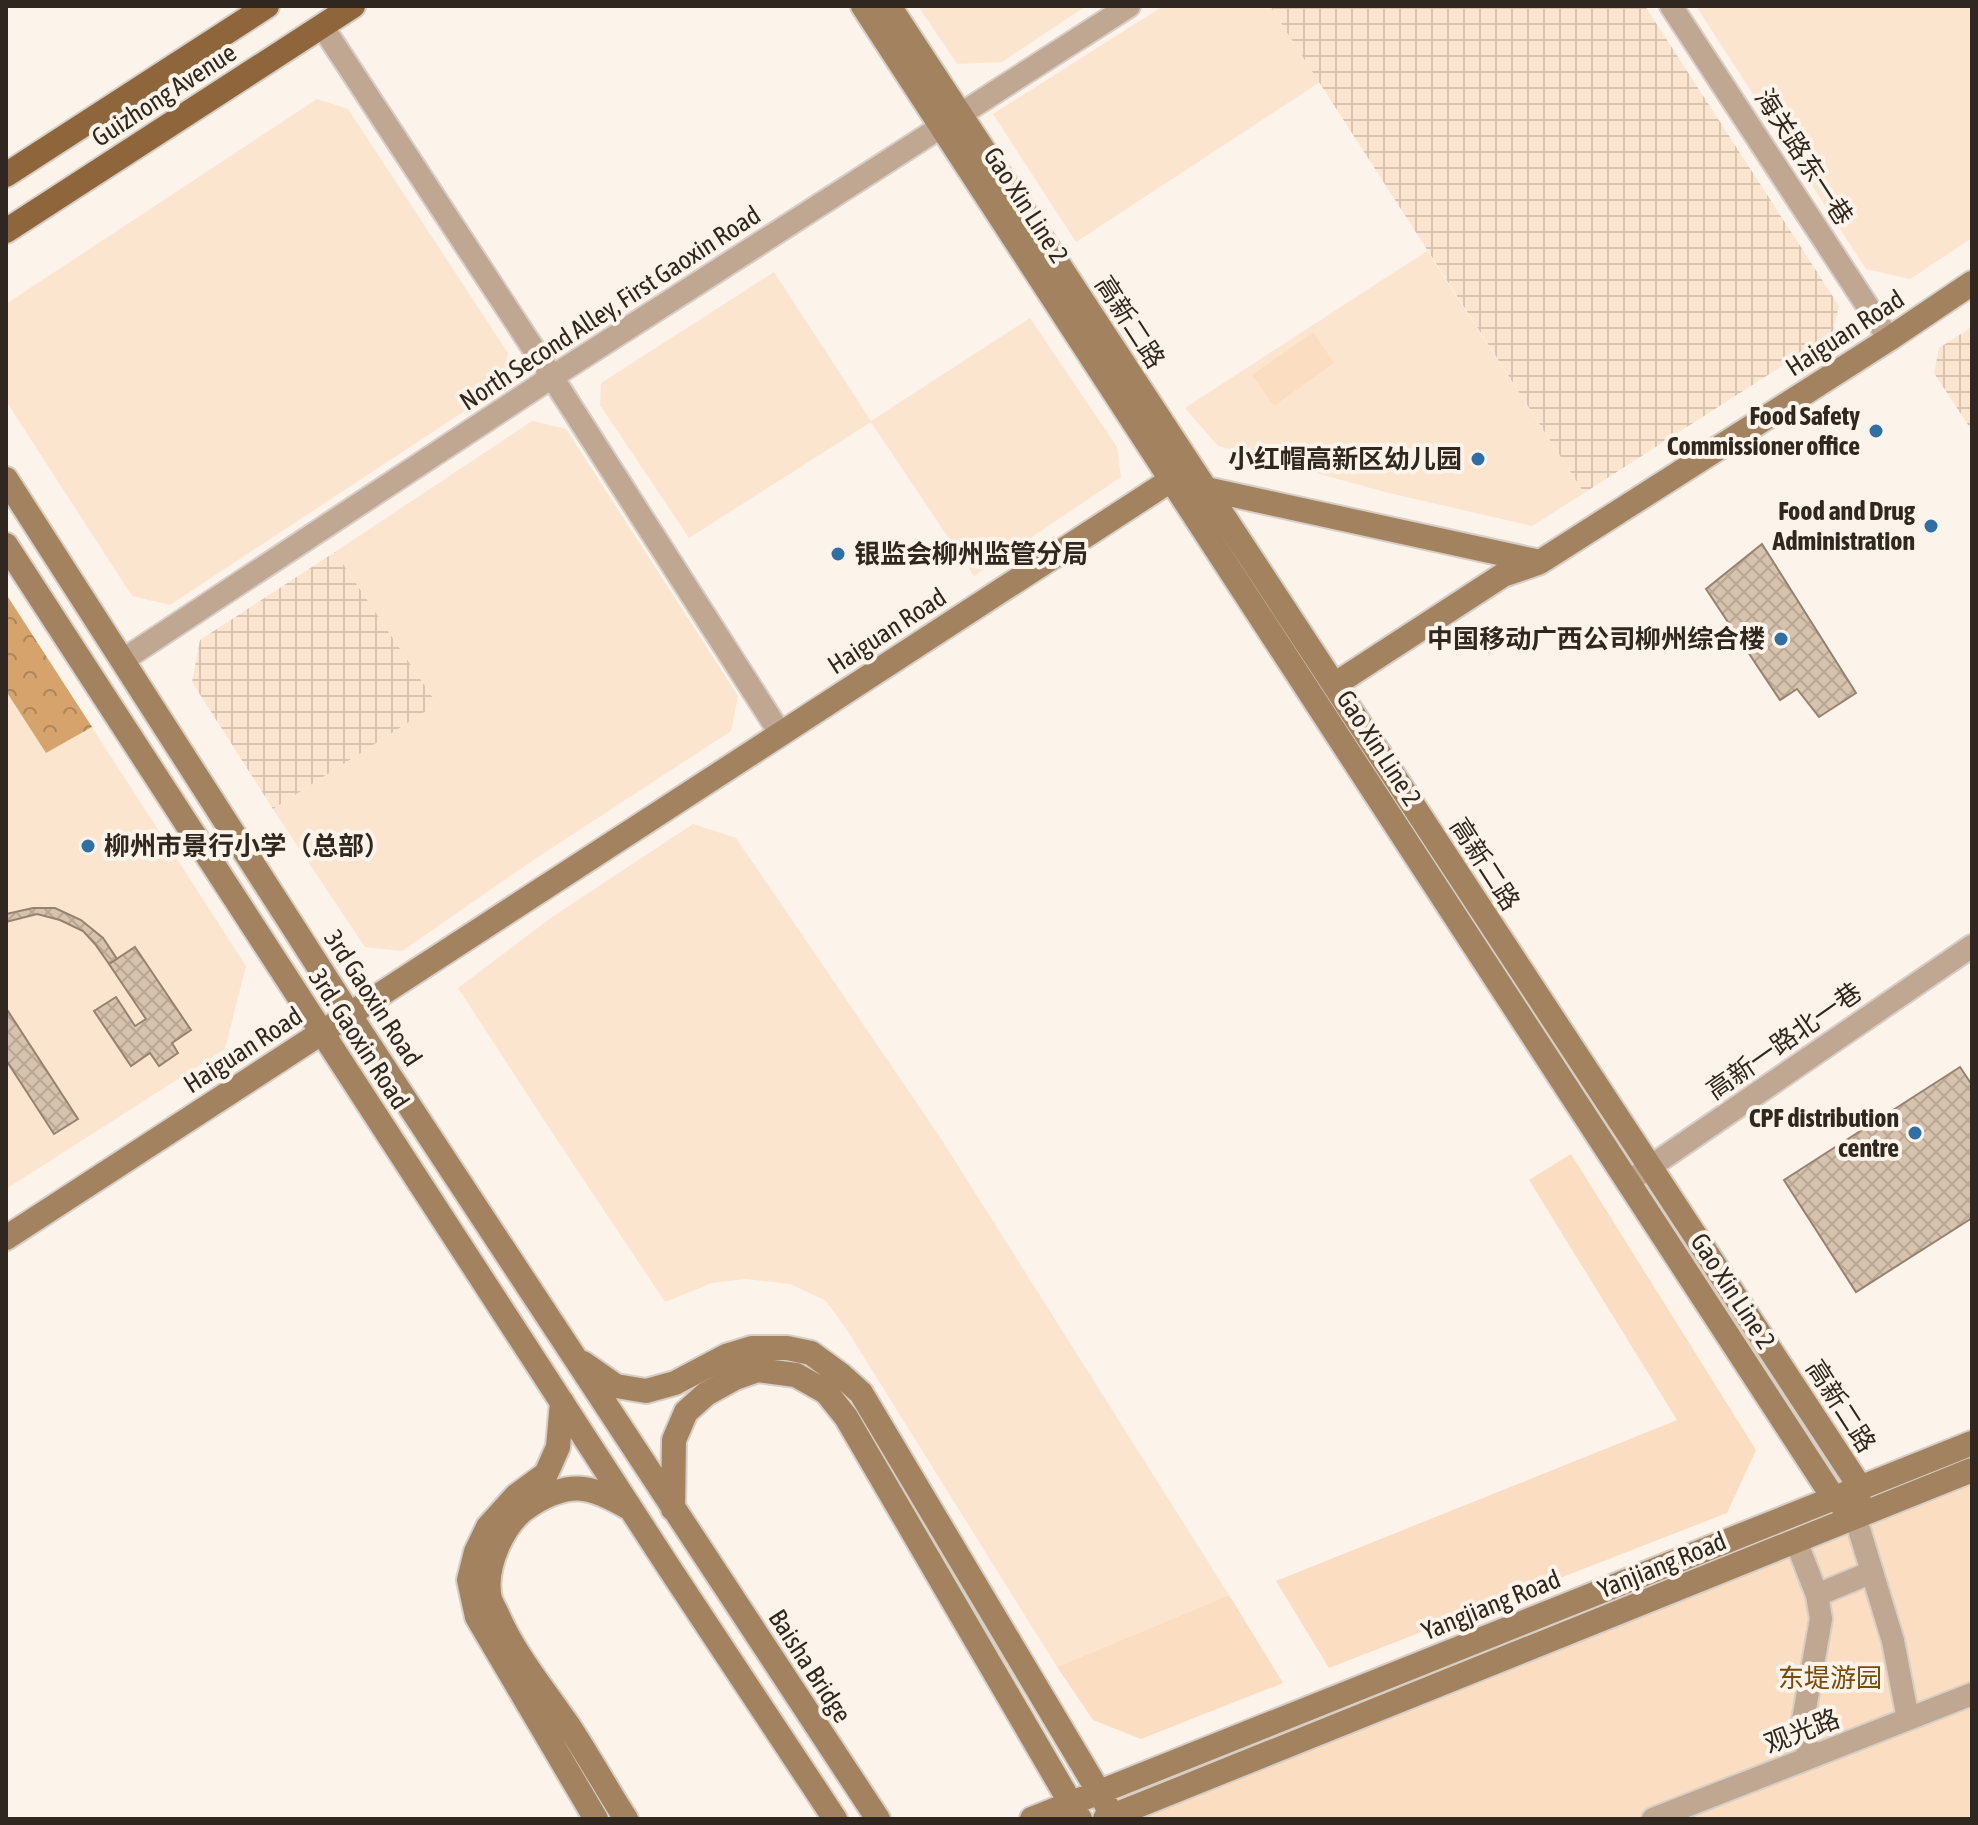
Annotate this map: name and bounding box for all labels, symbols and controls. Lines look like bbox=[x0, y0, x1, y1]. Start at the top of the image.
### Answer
street label: Guizhong Avenue bbox=[86, 37, 242, 153]
street label: 海关路东一巷 bbox=[1749, 83, 1859, 231]
street label: Gao Xin Line 2 bbox=[978, 142, 1074, 268]
street label: North Second Alley, First Gaoxin Road bbox=[454, 200, 766, 416]
street label: 高新二路 bbox=[1089, 270, 1171, 374]
street label: Haiguan Road bbox=[1780, 284, 1910, 382]
place label: Food Safety Commissioner office bbox=[1667, 401, 1860, 461]
marker: Food Safety Commissioner office bbox=[1867, 422, 1885, 440]
place label: 小红帽高新区幼儿园 bbox=[1228, 444, 1462, 474]
marker: 小红帽高新区幼儿园 bbox=[1469, 450, 1487, 468]
place label: Food and Drug Administration bbox=[1771, 496, 1916, 556]
marker: Food and Drug Administration bbox=[1922, 517, 1940, 535]
place label: 银监会柳州监管分局 bbox=[854, 539, 1088, 569]
marker: 银监会柳州监管分局 bbox=[829, 545, 847, 563]
street label: Haiguan Road bbox=[822, 582, 952, 680]
place label: 中国移动广西公司柳州综合楼 bbox=[1427, 624, 1765, 654]
marker: 中国移动广西公司柳州综合楼 bbox=[1772, 630, 1790, 648]
street label: Gao Xin Line 2 bbox=[1331, 685, 1427, 811]
street label: 高新二路 bbox=[1444, 812, 1526, 916]
place label: 柳州市景行小学（总部） bbox=[104, 831, 390, 861]
marker: 柳州市景行小学（总部） bbox=[79, 837, 97, 855]
street label: 3rd Gaoxin Road bbox=[318, 924, 428, 1072]
street label: 3rd. Gaoxin Road bbox=[303, 964, 415, 1114]
street label: 高新一路北一巷 bbox=[1701, 977, 1867, 1105]
street label: Haiguan Road bbox=[178, 1001, 308, 1099]
place label: CPF distribution centre bbox=[1749, 1103, 1899, 1163]
marker: CPF distribution centre bbox=[1906, 1124, 1924, 1142]
street label: Gao Xin Line 2 bbox=[1685, 1228, 1781, 1354]
street label: 高新二路 bbox=[1800, 1354, 1882, 1458]
street label: Yanjiang Road bbox=[1593, 1526, 1731, 1604]
street label: Yangjiang Road bbox=[1417, 1564, 1565, 1646]
street label: Baisha Bridge bbox=[762, 1604, 858, 1728]
park label: 东堤游园 bbox=[1778, 1663, 1882, 1693]
street label: 观光路 bbox=[1760, 1703, 1844, 1759]

